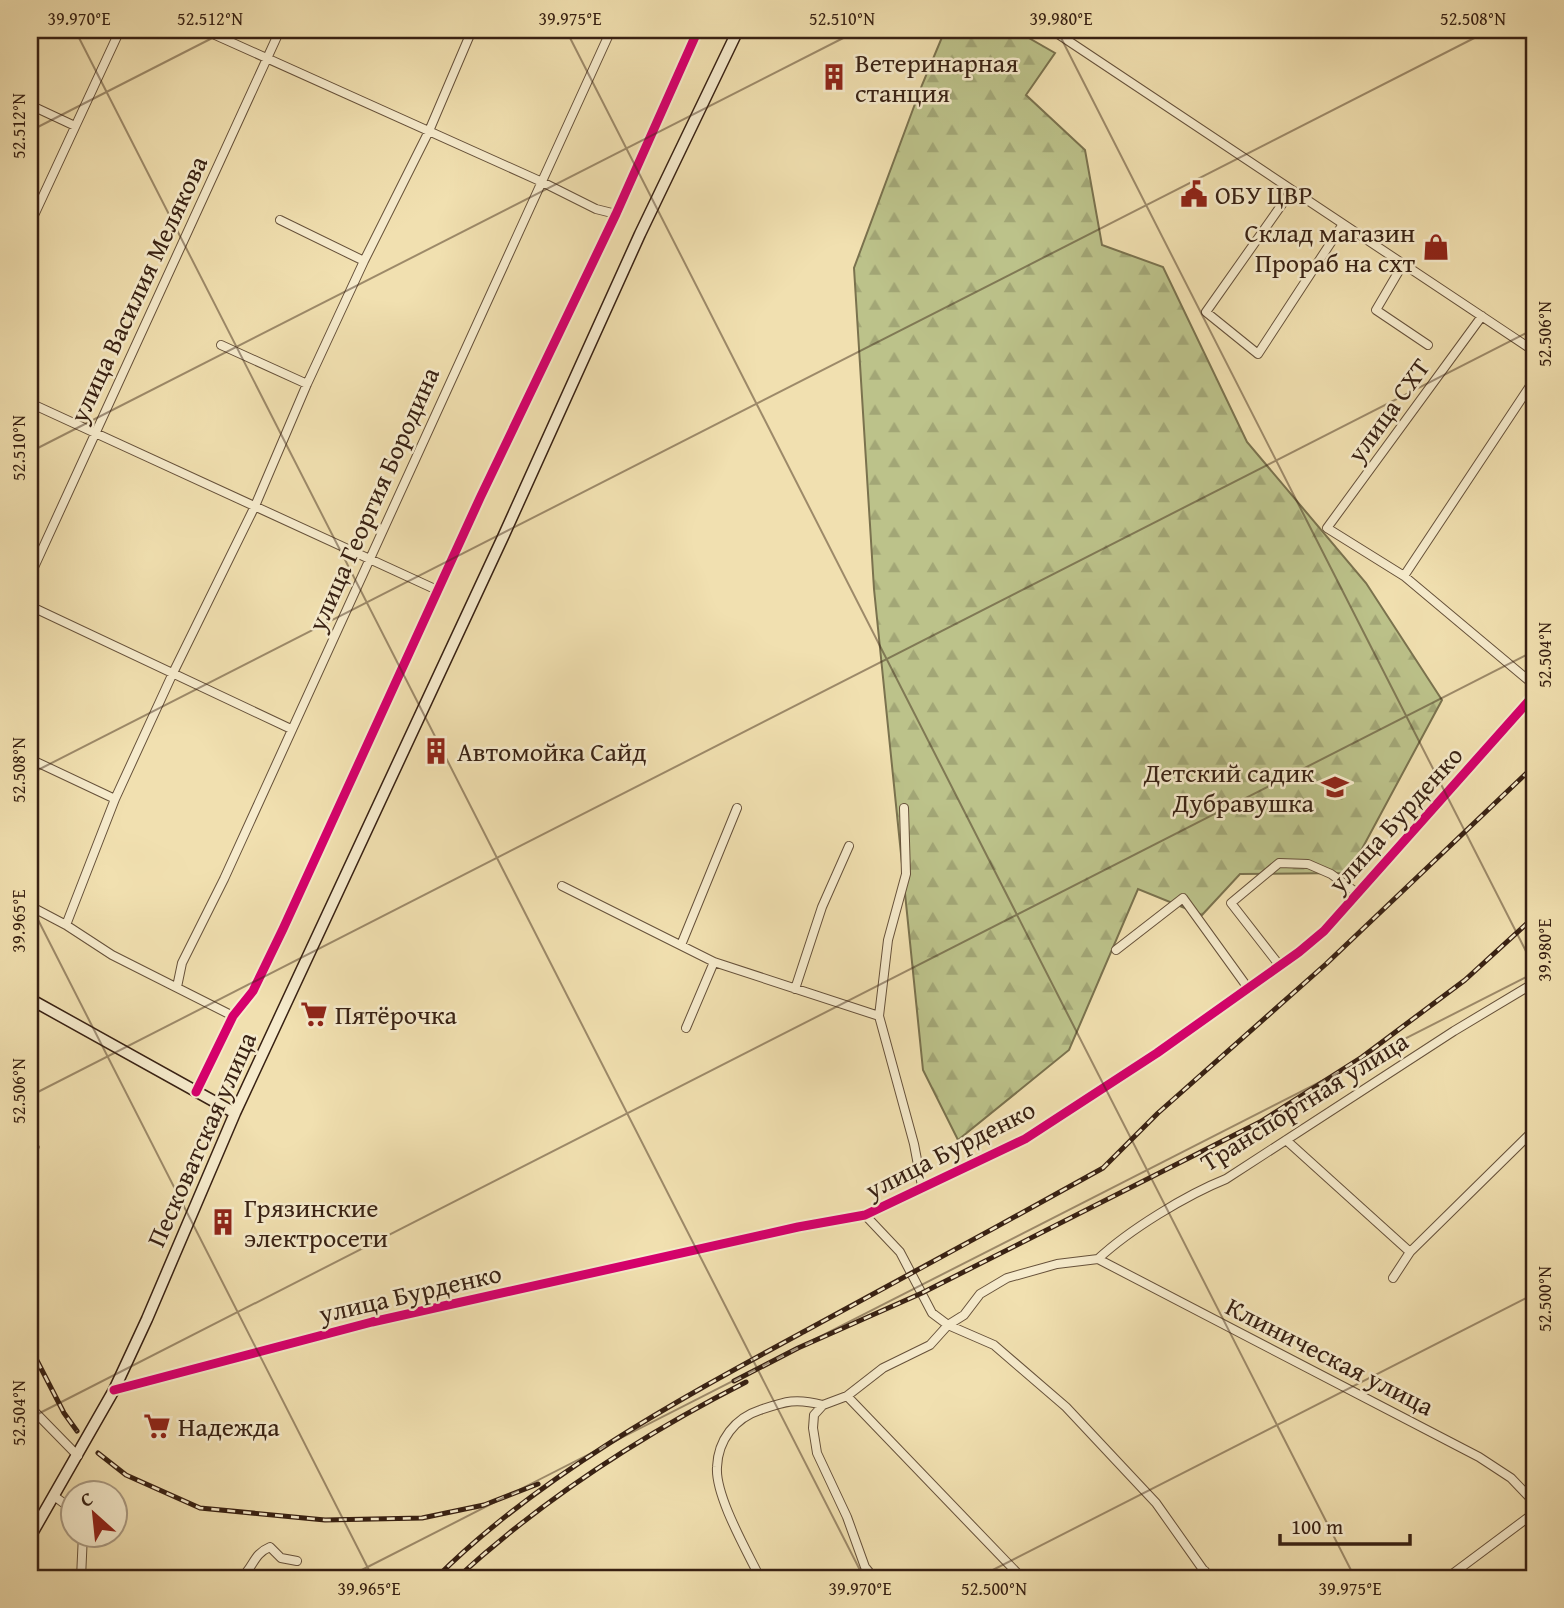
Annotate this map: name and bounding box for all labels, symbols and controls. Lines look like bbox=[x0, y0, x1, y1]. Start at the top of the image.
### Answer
text: 39.970°E bbox=[47, 5, 111, 32]
text: 52.512°N bbox=[177, 5, 243, 32]
text: 39.975°E bbox=[538, 5, 602, 32]
text: 52.510°N bbox=[809, 5, 875, 32]
text: 39.980°E bbox=[1029, 5, 1093, 32]
text: 52.508°N bbox=[1440, 5, 1506, 32]
place label: Ветеринарная станция bbox=[855, 43, 1018, 112]
building icon: Ветеринарная станция bbox=[819, 62, 849, 92]
text: 52.512°N bbox=[5, 93, 32, 159]
street label: улица Василия Мелякова bbox=[58, 148, 217, 430]
place label: ОБУ ЦВР bbox=[1215, 175, 1313, 214]
public building icon: ОБУ ЦВР bbox=[1179, 179, 1209, 209]
place label: Склад магазин Прораб на схт bbox=[1245, 213, 1415, 282]
shop icon: Склад магазин Прораб на схт bbox=[1421, 232, 1451, 262]
text: 52.506°N bbox=[1531, 301, 1558, 367]
street label: улица СХТ bbox=[1336, 349, 1440, 471]
street label: улица Георгия Бородина bbox=[297, 360, 449, 638]
text: 52.510°N bbox=[5, 415, 32, 481]
text: 52.504°N bbox=[1531, 622, 1558, 688]
place label: Автомойка Сайд bbox=[457, 732, 646, 771]
building icon: Автомойка Сайд bbox=[421, 736, 451, 766]
text: 52.508°N bbox=[5, 737, 32, 803]
street label: улица Бурденко bbox=[1318, 737, 1472, 902]
place label: Детский садик Дубравушка bbox=[1143, 753, 1315, 822]
school or university icon: Детский садик Дубравушка bbox=[1320, 772, 1350, 802]
text: 39.965°E bbox=[5, 889, 32, 953]
text: 39.980°E bbox=[1531, 918, 1558, 982]
place label: Пятёрочка bbox=[335, 995, 457, 1034]
supermarket icon: Пятёрочка bbox=[299, 999, 329, 1029]
street label: Транспортная улица bbox=[1192, 1021, 1416, 1181]
street label: Песковатская улица bbox=[136, 1025, 266, 1253]
text: 52.506°N bbox=[5, 1058, 32, 1124]
street label: улица Бурденко bbox=[857, 1089, 1042, 1209]
place label: Грязинские электросети bbox=[244, 1188, 388, 1257]
building icon: Грязинские электросети bbox=[208, 1207, 238, 1237]
street label: улица Бурденко bbox=[314, 1253, 505, 1333]
text: 52.500°N bbox=[1531, 1266, 1558, 1332]
street label: Клиническая улица bbox=[1219, 1287, 1441, 1426]
text: 52.504°N bbox=[5, 1380, 32, 1446]
place label: Надежда bbox=[178, 1407, 280, 1446]
supermarket icon: Надежда bbox=[142, 1411, 172, 1441]
north arrow bbox=[60, 1478, 130, 1548]
text: С bbox=[75, 1484, 98, 1514]
scale bar bbox=[1280, 1503, 1410, 1547]
text: 100 m bbox=[1291, 1511, 1343, 1542]
text: 39.965°E bbox=[337, 1575, 401, 1602]
text: 39.970°E bbox=[828, 1575, 892, 1602]
text: 52.500°N bbox=[961, 1575, 1027, 1602]
text: 39.975°E bbox=[1318, 1575, 1382, 1602]

